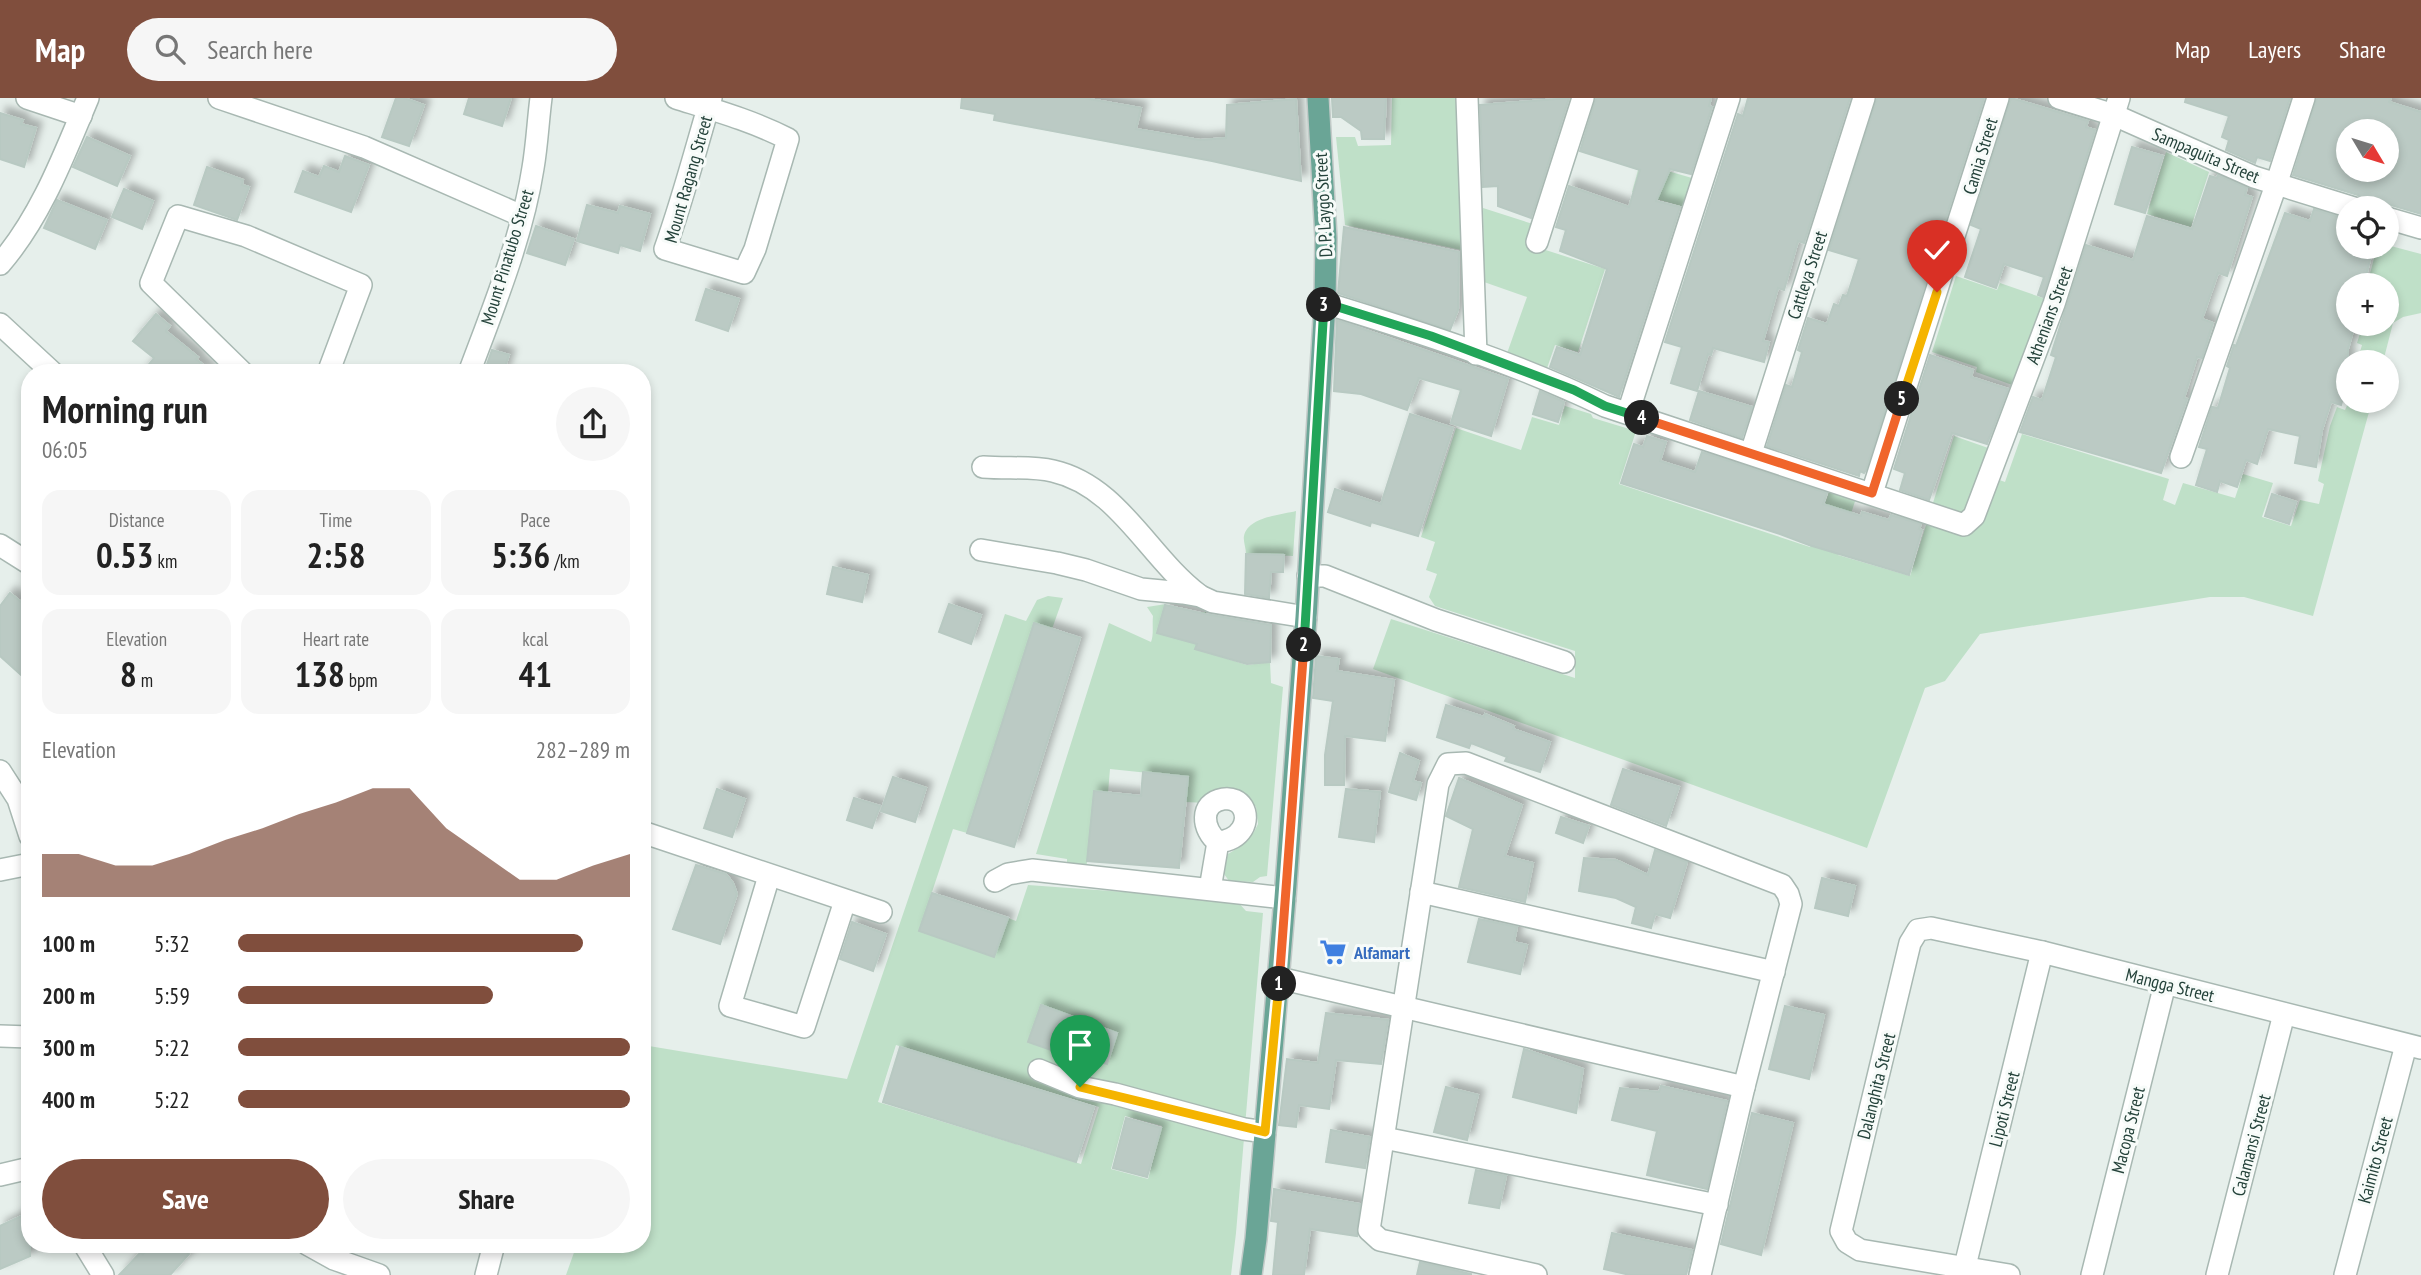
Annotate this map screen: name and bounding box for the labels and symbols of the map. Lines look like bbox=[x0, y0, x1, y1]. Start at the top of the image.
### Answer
street label: Mount Ragang Street bbox=[659, 113, 717, 245]
street label: Camia Street bbox=[1957, 115, 2003, 197]
north arrow bbox=[2336, 119, 2399, 182]
street label: Sampaguita Street bbox=[2149, 122, 2263, 188]
street label: D. P. Laygo Street bbox=[1309, 152, 1337, 258]
street label: Mount Pinatubo Street bbox=[475, 187, 539, 327]
pin bbox=[1907, 220, 1967, 292]
street label: Cattleya Street bbox=[1782, 228, 1832, 322]
street label: Athenians Street bbox=[2021, 263, 2077, 367]
pin: 3 bbox=[1306, 288, 1342, 322]
pin: 5 bbox=[1884, 382, 1920, 416]
pin: 4 bbox=[1624, 400, 1660, 436]
pin: 2 bbox=[1286, 628, 1322, 662]
supermarket icon: Alfamart bbox=[1318, 937, 1348, 967]
place label: Alfamart bbox=[1353, 941, 1411, 964]
street label: Mangga Street bbox=[2123, 963, 2217, 1007]
pin: 1 bbox=[1262, 966, 1296, 1001]
pin bbox=[1050, 1015, 1110, 1087]
street label: Dalanghita Street bbox=[1852, 1030, 1900, 1142]
street label: Lipoti Street bbox=[1984, 1069, 2024, 1149]
street label: Macopa Street bbox=[2106, 1084, 2150, 1176]
street label: Calamansi Street bbox=[2226, 1092, 2276, 1198]
street label: Kaimito Street bbox=[2352, 1114, 2398, 1206]

